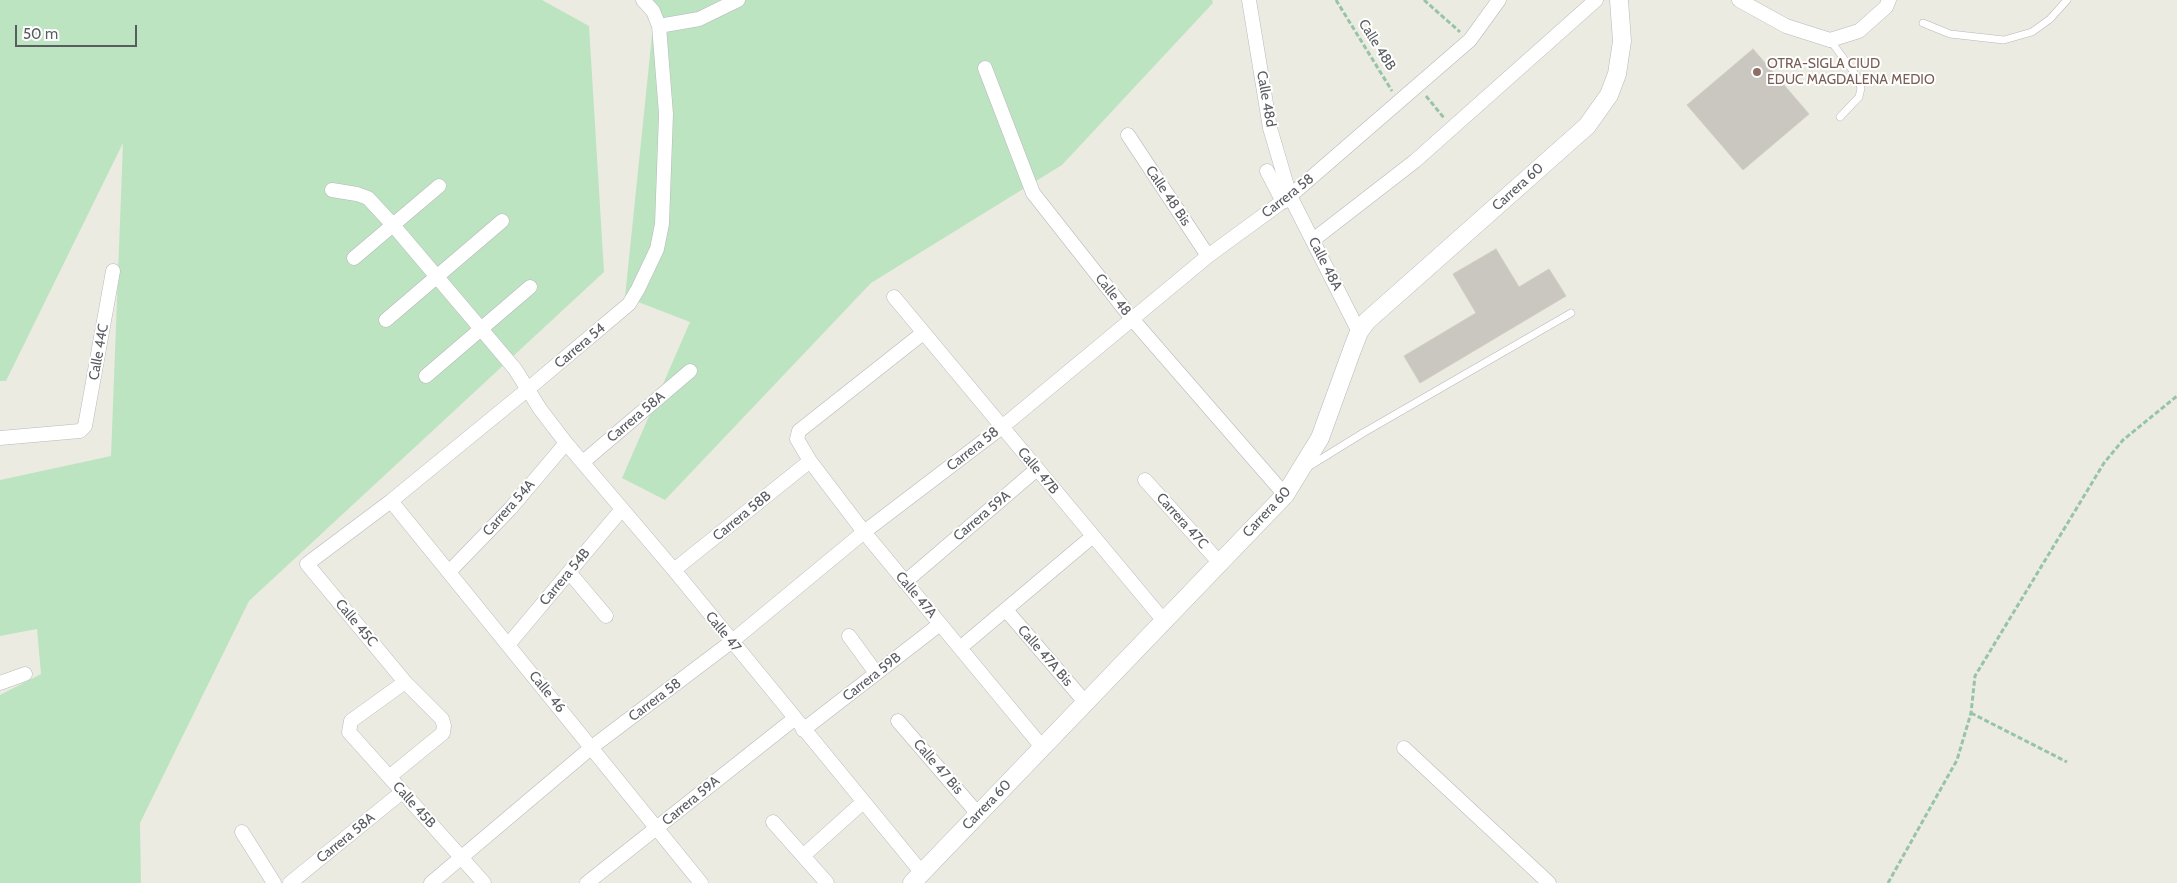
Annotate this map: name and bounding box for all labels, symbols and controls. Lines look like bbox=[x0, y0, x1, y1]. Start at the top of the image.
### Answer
scale bar bbox=[18, 15, 140, 47]
street label: Calle 48B bbox=[1355, 16, 1399, 74]
text: 50 m bbox=[23, 25, 58, 43]
place label: OTRA-SIGLA CIUD EDUC MAGDALENA MEDIO bbox=[1767, 56, 1935, 88]
marker: OTRA-SIGLA CIUD EDUC MAGDALENA MEDIO bbox=[1751, 66, 1763, 78]
street label: Calle 48d bbox=[1253, 70, 1279, 128]
street label: Carrera 60 bbox=[1489, 160, 1547, 214]
street label: Calle 48 Bis bbox=[1142, 163, 1194, 229]
street label: Carrera 58 bbox=[1259, 170, 1317, 222]
street label: Calle 48A bbox=[1304, 235, 1346, 293]
street label: Calle 48 bbox=[1091, 271, 1135, 319]
street label: Carrera 54 bbox=[551, 320, 609, 372]
street label: Calle 44C bbox=[86, 322, 112, 382]
street label: Carrera 58A bbox=[604, 388, 668, 446]
street label: Carrera 58 bbox=[944, 423, 1002, 475]
street label: Calle 47B bbox=[1014, 444, 1062, 498]
street label: Carrera 54A bbox=[479, 476, 539, 540]
street label: Carrera 60 bbox=[1239, 483, 1295, 541]
street label: Carrera 59A bbox=[950, 487, 1014, 545]
street label: Carrera 58B bbox=[710, 488, 774, 544]
street label: Carrera 47C bbox=[1153, 490, 1211, 552]
street label: Carrera 54B bbox=[536, 545, 594, 609]
street label: Calle 47A bbox=[892, 568, 940, 622]
street label: Calle 45C bbox=[331, 596, 381, 650]
street label: Calle 47 bbox=[702, 608, 744, 656]
street label: Calle 47A Bis bbox=[1014, 622, 1076, 690]
street label: Carrera 59B bbox=[840, 649, 904, 705]
street label: Calle 46 bbox=[525, 668, 569, 716]
street label: Carrera 58 bbox=[625, 675, 685, 725]
street label: Calle 47 Bis bbox=[910, 736, 966, 798]
street label: Carrera 59A bbox=[659, 773, 723, 829]
street label: Carrera 60 bbox=[959, 776, 1015, 834]
street label: Calle 45B bbox=[389, 778, 439, 832]
street label: Carrera 58A bbox=[313, 809, 379, 867]

